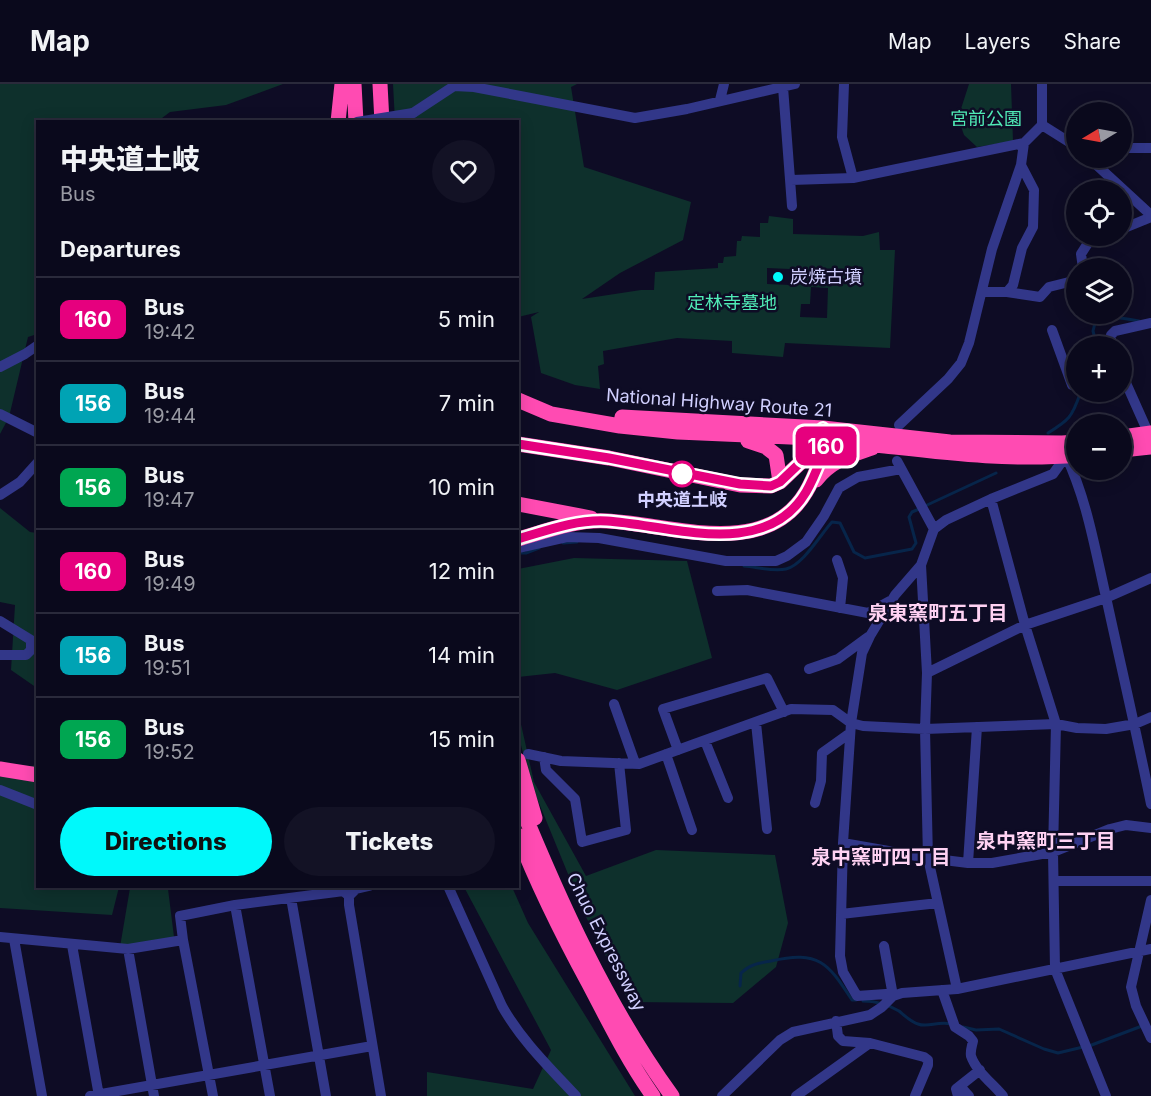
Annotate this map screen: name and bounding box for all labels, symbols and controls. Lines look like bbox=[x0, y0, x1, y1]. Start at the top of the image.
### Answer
text: Map bbox=[30, 24, 90, 58]
text: Map bbox=[888, 29, 932, 54]
text: Layers bbox=[965, 29, 1031, 54]
text: Share bbox=[1064, 29, 1121, 54]
north arrow bbox=[1066, 102, 1132, 168]
map controls bbox=[1066, 102, 1132, 480]
park label: 宮前公園 bbox=[950, 108, 1022, 129]
button: heart bbox=[432, 140, 495, 203]
text: 中央道土岐 bbox=[60, 142, 200, 176]
button: locate bbox=[1066, 180, 1132, 246]
text: Bus bbox=[60, 182, 95, 206]
text: Departures bbox=[60, 236, 181, 262]
button: layers bbox=[1066, 258, 1132, 324]
place label: 炭焼古墳 bbox=[790, 266, 862, 287]
marker: 炭焼古墳 bbox=[771, 270, 785, 284]
park label: 定林寺墓地 bbox=[687, 292, 777, 313]
text: Bus bbox=[144, 294, 185, 320]
text: 5 min bbox=[438, 306, 495, 332]
text: 160 bbox=[75, 307, 111, 332]
text: 19:42 bbox=[144, 320, 195, 344]
button: + bbox=[1066, 336, 1132, 402]
text: Bus bbox=[144, 378, 185, 404]
street label: National Highway Route 21 bbox=[605, 384, 833, 421]
text: 7 min bbox=[439, 390, 495, 416]
text: 156 bbox=[75, 391, 111, 416]
text: 19:44 bbox=[144, 404, 196, 428]
button: − bbox=[1066, 414, 1132, 480]
line badge: 160 bbox=[792, 426, 860, 466]
text: 160 bbox=[808, 434, 844, 459]
marker: 中央道土岐 bbox=[669, 461, 695, 487]
text: Bus bbox=[144, 462, 185, 488]
text: 10 min bbox=[428, 474, 495, 500]
text: 156 bbox=[75, 475, 111, 500]
text: 19:47 bbox=[144, 488, 195, 512]
place label: 中央道土岐 bbox=[637, 489, 728, 510]
text: Bus bbox=[144, 546, 185, 572]
text: 12 min bbox=[429, 558, 495, 584]
text: 160 bbox=[75, 559, 111, 584]
text: 19:49 bbox=[144, 572, 196, 596]
district label: 泉東窯町五丁目 bbox=[868, 601, 1008, 625]
text: Bus bbox=[144, 630, 185, 656]
text: 14 min bbox=[428, 642, 495, 668]
text: 156 bbox=[75, 643, 111, 668]
text: 19:51 bbox=[144, 656, 191, 680]
text: Bus bbox=[144, 714, 185, 740]
text: 15 min bbox=[429, 726, 495, 752]
text: 156 bbox=[75, 727, 111, 752]
text: 19:52 bbox=[144, 740, 195, 764]
button: Directions bbox=[60, 807, 272, 876]
button: Tickets bbox=[284, 807, 495, 876]
district label: 泉中窯町三丁目 bbox=[976, 829, 1116, 853]
district label: 泉中窯町四丁目 bbox=[811, 845, 951, 869]
street label: Chuo Expressway bbox=[562, 869, 650, 1015]

